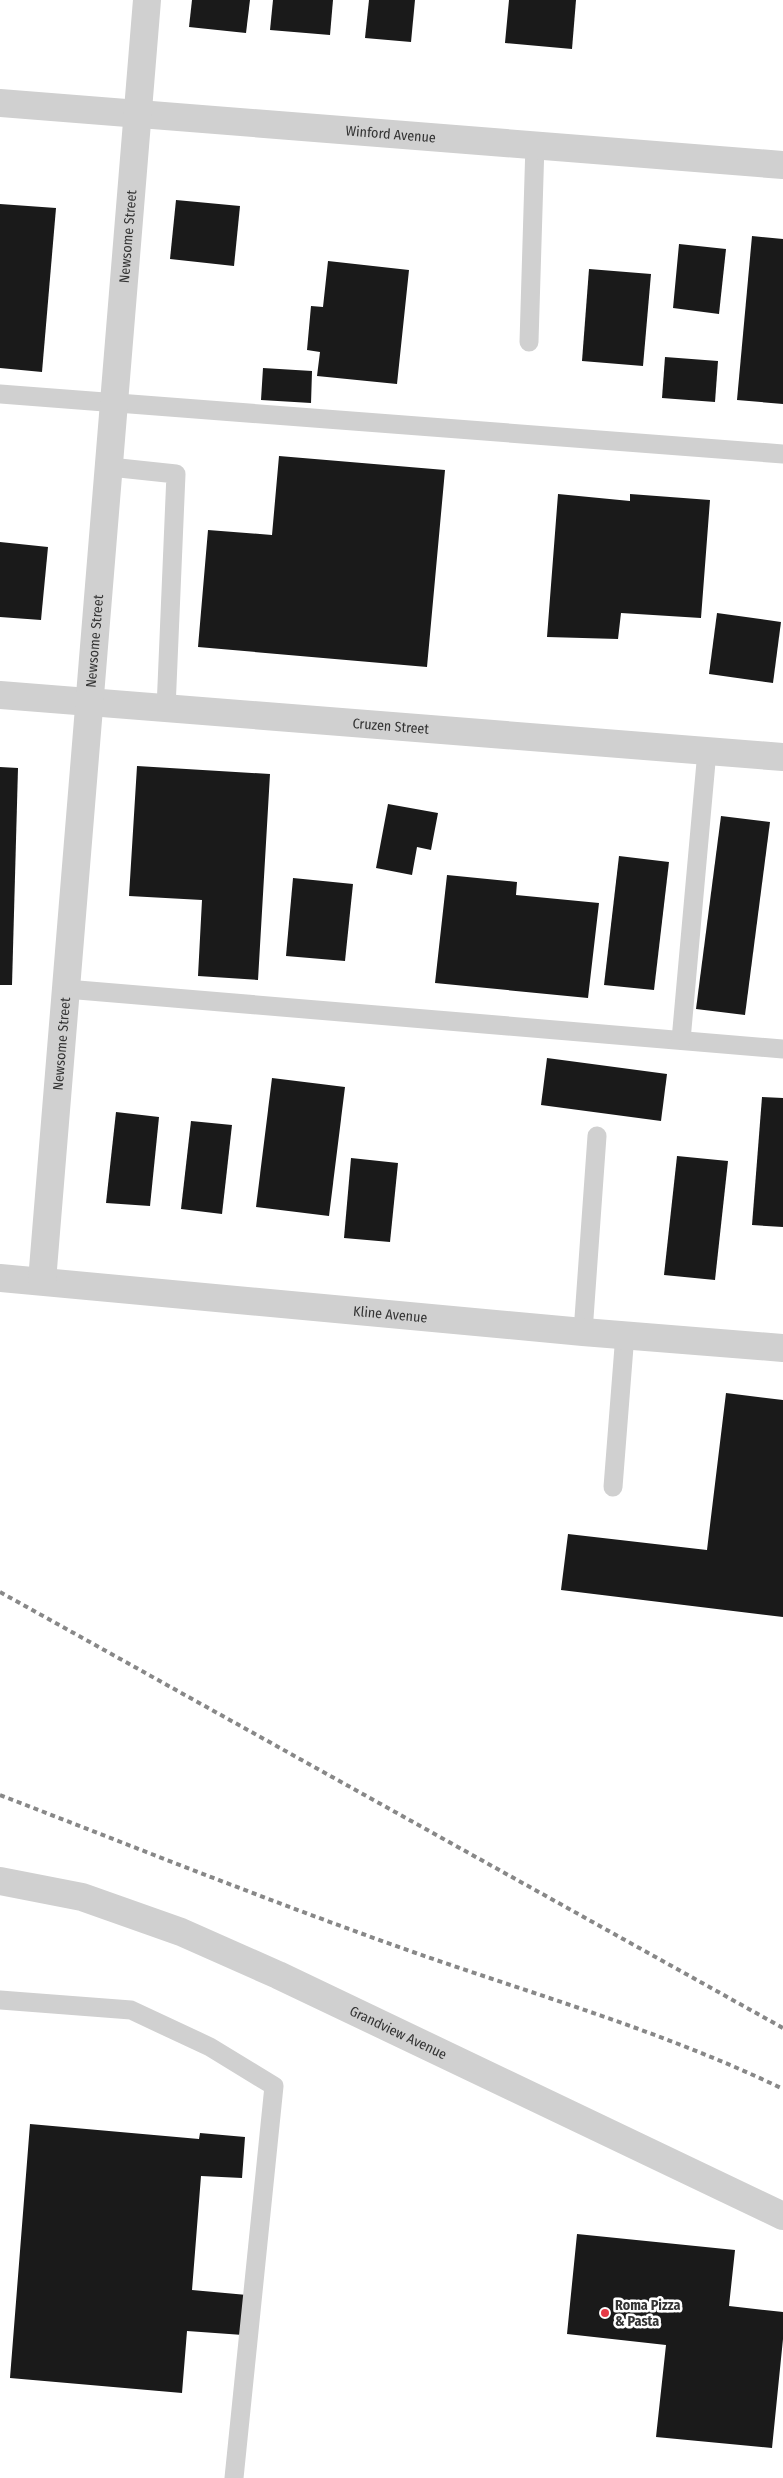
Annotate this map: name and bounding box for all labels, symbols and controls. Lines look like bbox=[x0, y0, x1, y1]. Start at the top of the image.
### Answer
street label: Winford Avenue bbox=[345, 122, 437, 146]
street label: Newsome Street bbox=[115, 189, 140, 284]
street label: Newsome Street bbox=[82, 593, 107, 688]
street label: Cruzen Street bbox=[352, 714, 430, 737]
street label: Newsome Street bbox=[49, 996, 74, 1091]
street label: Kline Avenue bbox=[353, 1302, 428, 1326]
street label: Grandview Avenue bbox=[347, 2002, 450, 2063]
place label: Roma Pizza & Pasta bbox=[615, 2297, 680, 2330]
marker: Roma Pizza & Pasta bbox=[599, 2307, 611, 2319]

